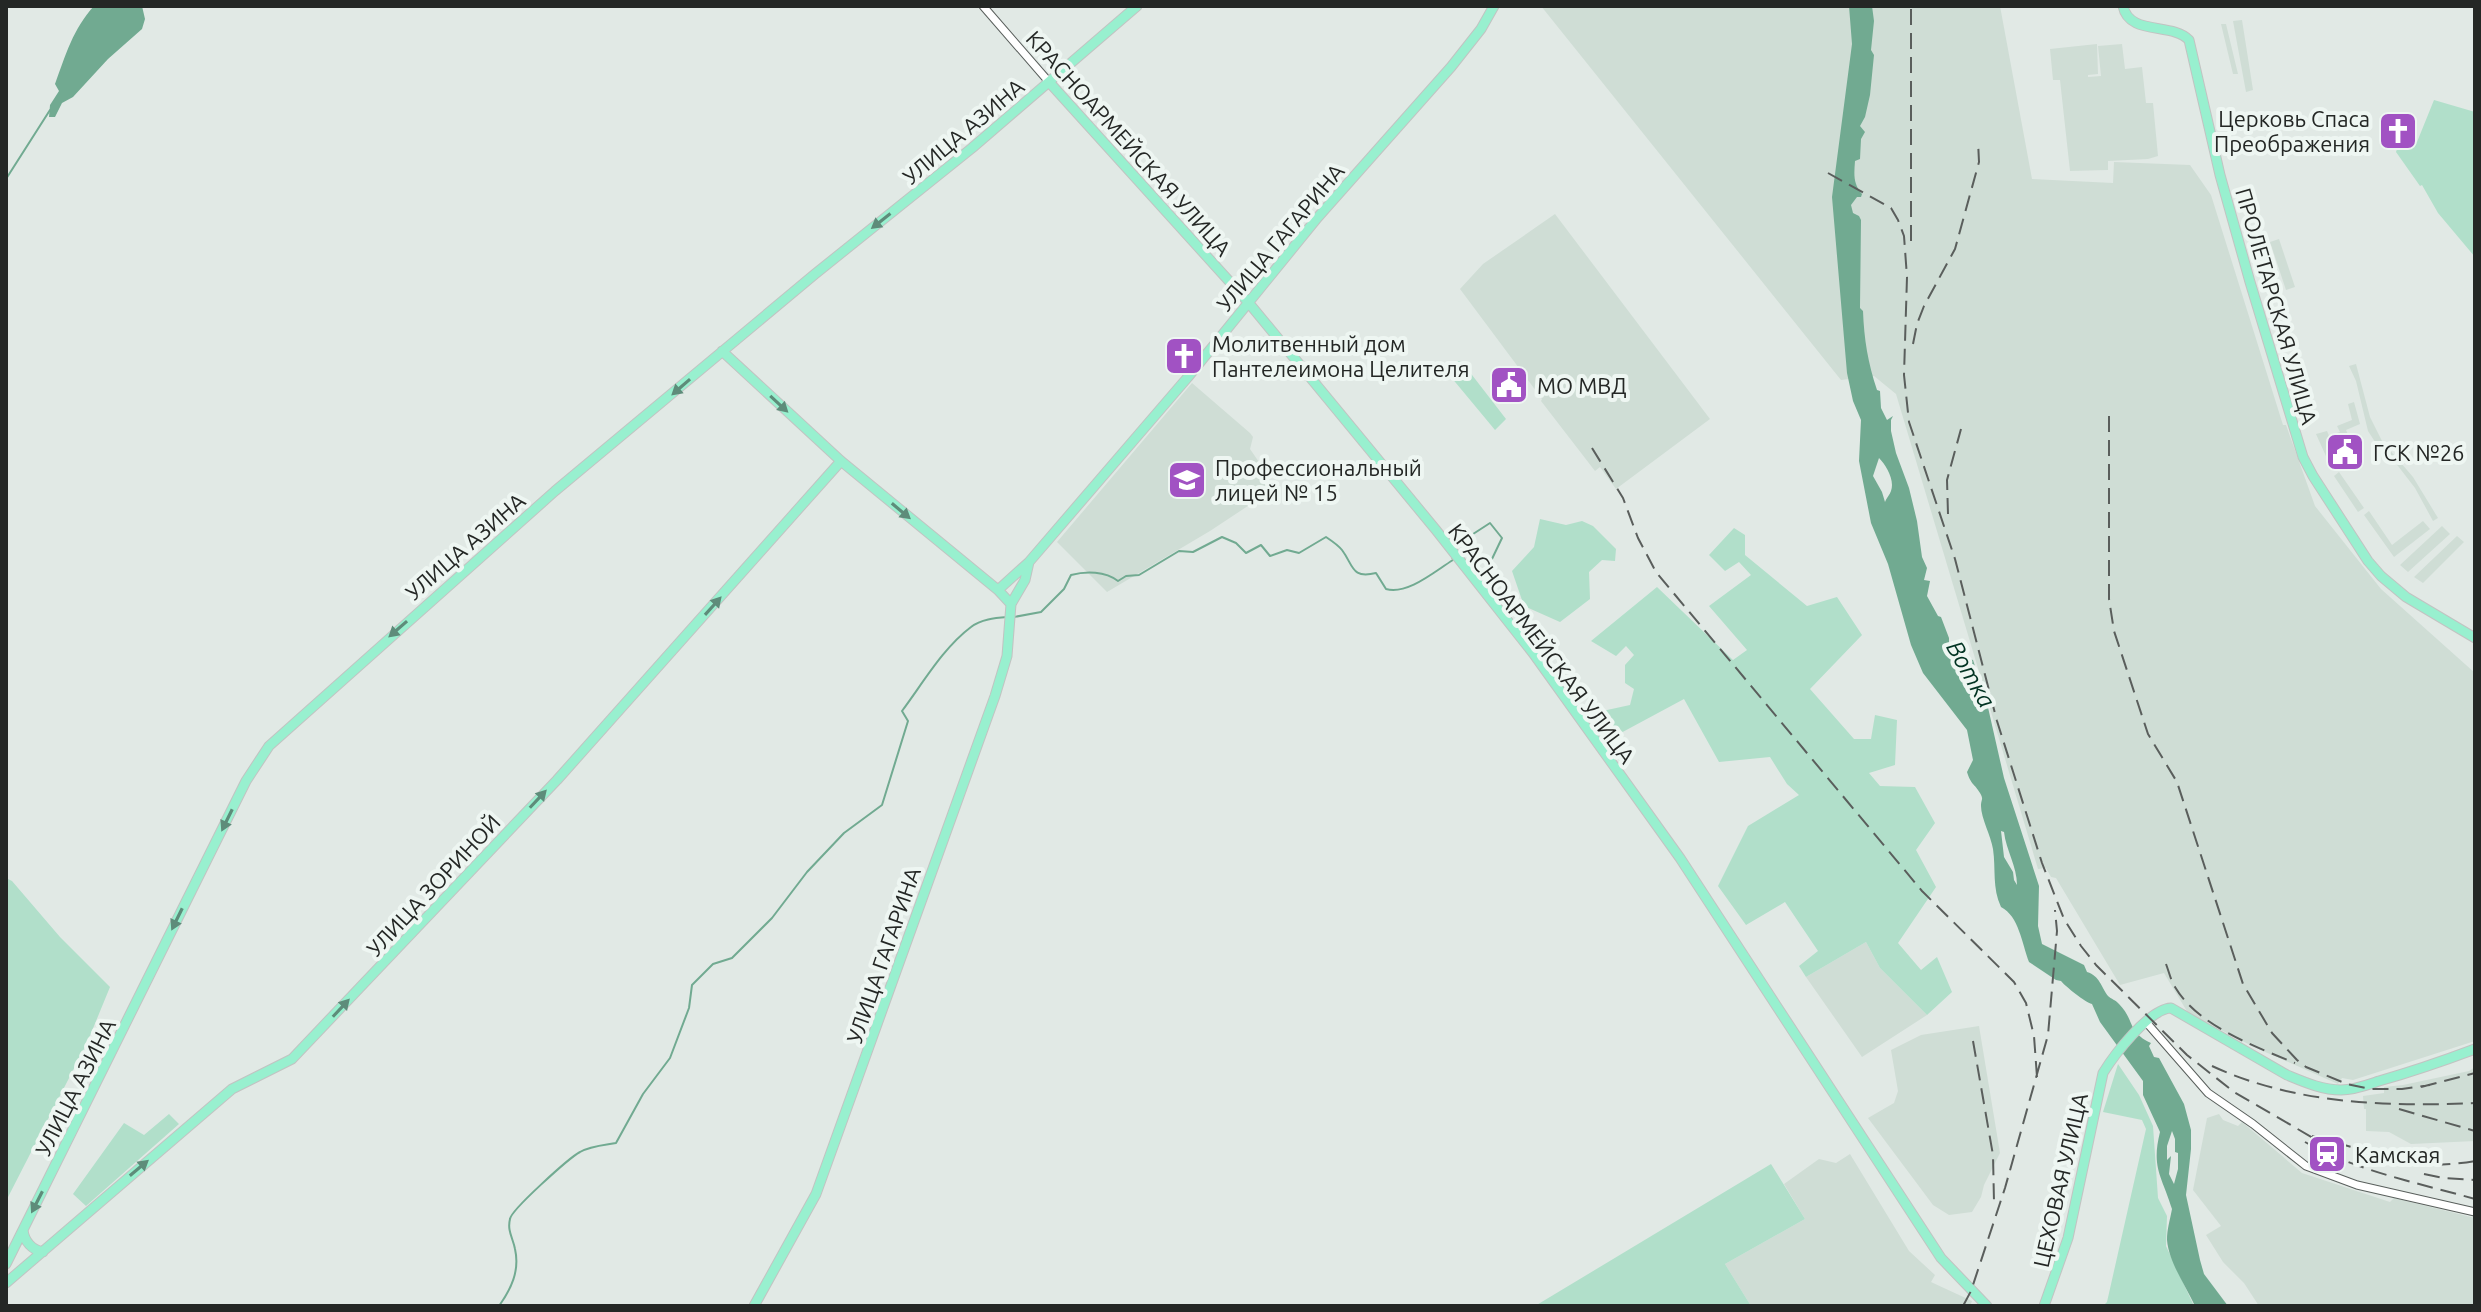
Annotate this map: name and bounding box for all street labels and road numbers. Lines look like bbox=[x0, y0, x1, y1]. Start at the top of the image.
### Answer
street label: КРАСНОАРМЕЙСКАЯ УЛИЦА bbox=[1021, 26, 1237, 261]
street label: УЛИЦА АЗИНА bbox=[898, 73, 1029, 189]
street label: УЛИЦА ГАГАРИНА bbox=[1211, 158, 1349, 316]
street label: ПРОЛЕТАРСКАЯ УЛИЦА bbox=[2231, 185, 2323, 428]
street label: УЛИЦА АЗИНА bbox=[400, 487, 530, 605]
street label: КРАСНОАРМЕЙСКАЯ УЛИЦА bbox=[1444, 518, 1641, 768]
street label: УЛИЦА ЗОРИНОЙ bbox=[361, 809, 505, 961]
street label: УЛИЦА ГАГАРИНА bbox=[841, 863, 925, 1046]
street label: УЛИЦА АЗИНА bbox=[30, 1014, 120, 1159]
street label: ЦЕХОВАЯ УЛИЦА bbox=[2028, 1090, 2092, 1270]

